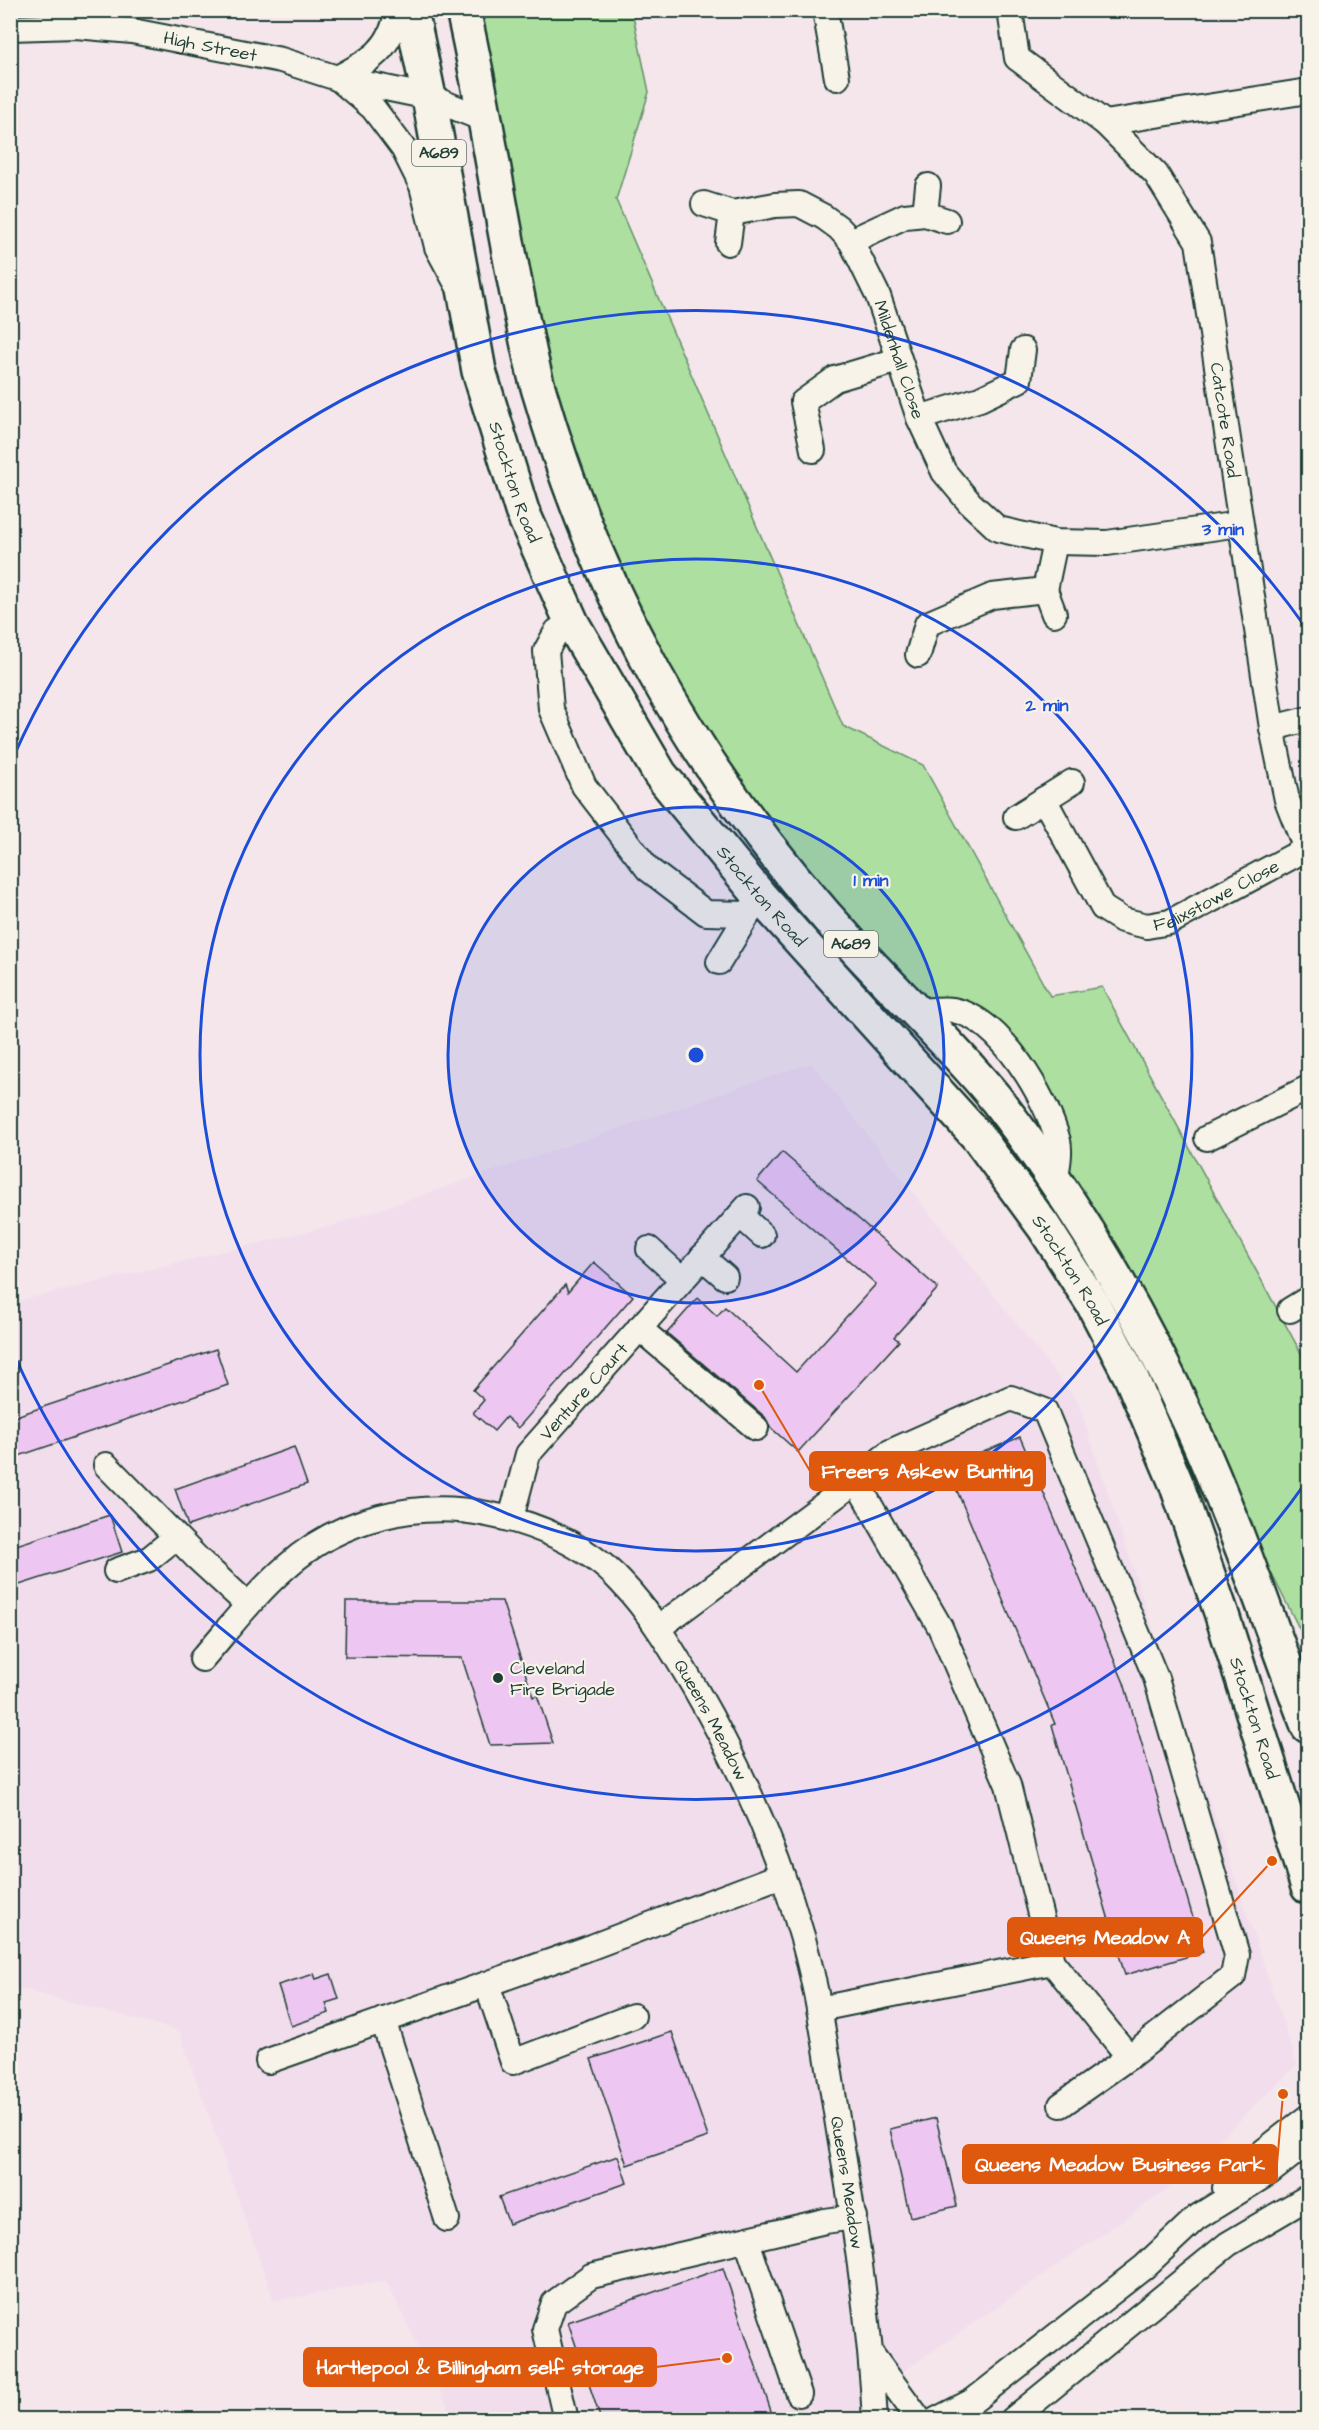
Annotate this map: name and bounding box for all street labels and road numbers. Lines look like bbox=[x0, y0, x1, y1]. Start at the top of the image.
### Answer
street label: High Street bbox=[161, 25, 260, 68]
road number: A689 bbox=[412, 140, 466, 166]
street label: Mildenhall Close bbox=[868, 297, 931, 423]
street label: Catcote Road bbox=[1204, 361, 1246, 479]
street label: Stockton Road bbox=[483, 418, 547, 547]
street label: Stockton Road bbox=[711, 840, 812, 952]
street label: Felixstowe Close bbox=[1151, 853, 1284, 937]
road number: A689 bbox=[824, 931, 878, 957]
street label: Stockton Road bbox=[1026, 1209, 1114, 1330]
street label: Venture Court bbox=[534, 1337, 634, 1445]
street label: Stockton Road bbox=[1224, 1654, 1285, 1782]
street label: Queens Meadow bbox=[668, 1655, 754, 1785]
street label: Queens Meadow bbox=[824, 2114, 870, 2251]

